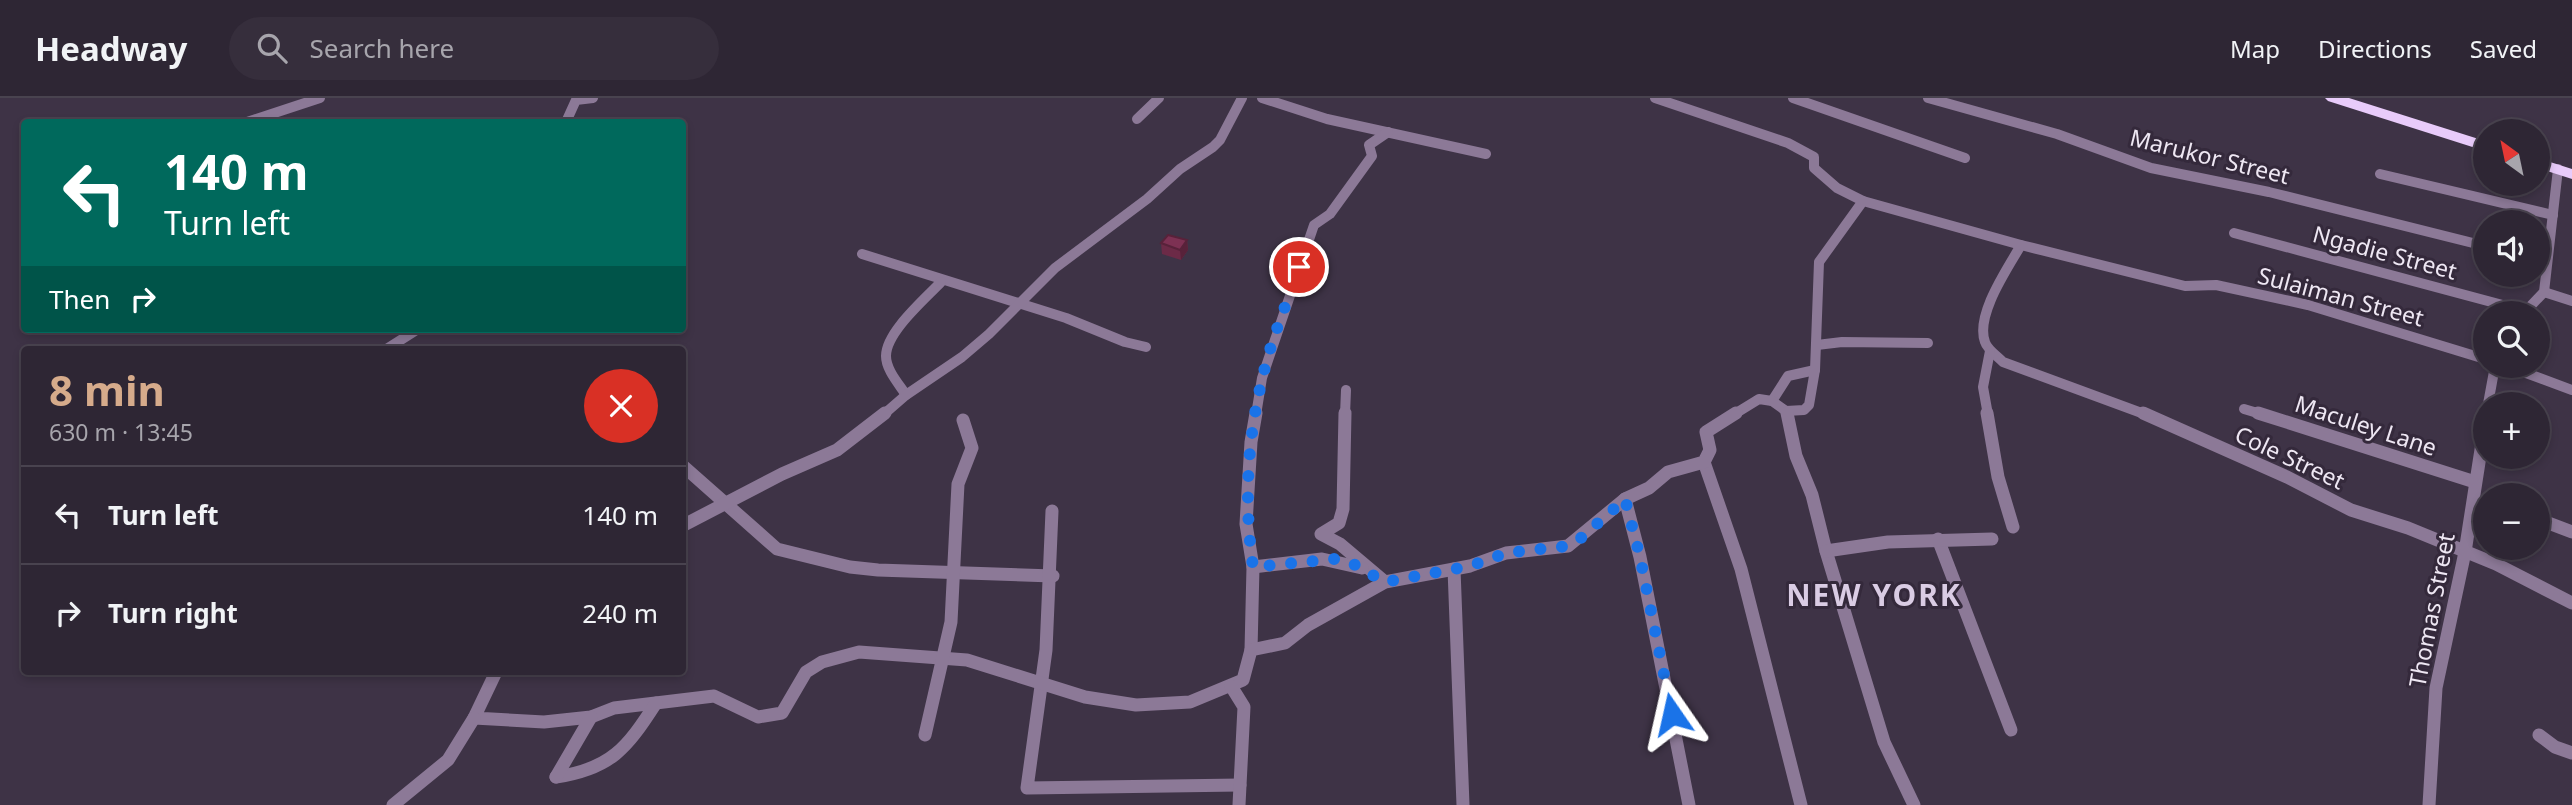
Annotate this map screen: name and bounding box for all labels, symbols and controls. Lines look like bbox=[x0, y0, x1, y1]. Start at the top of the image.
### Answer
search box bbox=[229, 17, 719, 80]
text: Headway bbox=[35, 26, 187, 71]
icon: search bbox=[253, 29, 291, 67]
text: Search here bbox=[309, 30, 454, 66]
text: Map bbox=[2230, 32, 2280, 65]
text: Directions bbox=[2318, 32, 2432, 65]
text: Saved bbox=[2470, 32, 2537, 65]
north arrow bbox=[2473, 119, 2550, 196]
map controls bbox=[2473, 119, 2550, 560]
street label: Marukor Street bbox=[2127, 121, 2293, 191]
text: 140 m bbox=[164, 138, 309, 204]
icon: left bbox=[49, 147, 140, 238]
text: Turn left bbox=[164, 201, 290, 244]
button: sound bbox=[2473, 210, 2550, 287]
street label: Ngadie Street bbox=[2309, 217, 2461, 287]
pin bbox=[1269, 237, 1329, 297]
icon: arrive bbox=[1280, 248, 1318, 286]
street label: Sulaiman Street bbox=[2255, 258, 2427, 334]
icon: right bbox=[124, 280, 162, 318]
text: Then bbox=[49, 281, 110, 317]
button: search bbox=[2473, 301, 2550, 378]
text: 8 min bbox=[49, 361, 165, 418]
button: close bbox=[584, 369, 658, 443]
street label: Maculey Lane bbox=[2291, 387, 2441, 463]
button: + bbox=[2473, 392, 2550, 469]
text: 630 m · 13:45 bbox=[49, 416, 193, 448]
street label: Cole Street bbox=[2230, 418, 2350, 496]
button: − bbox=[2473, 483, 2550, 560]
icon: left bbox=[49, 496, 87, 534]
text: Turn left bbox=[108, 497, 219, 533]
text: 140 m bbox=[582, 497, 658, 533]
street label: Thomas Street bbox=[2400, 530, 2462, 690]
district label: NEW YORK bbox=[1786, 574, 1962, 615]
icon: right bbox=[49, 594, 87, 632]
text: Turn right bbox=[108, 595, 238, 631]
text: 240 m bbox=[582, 595, 658, 631]
position arrow bbox=[1635, 677, 1709, 751]

